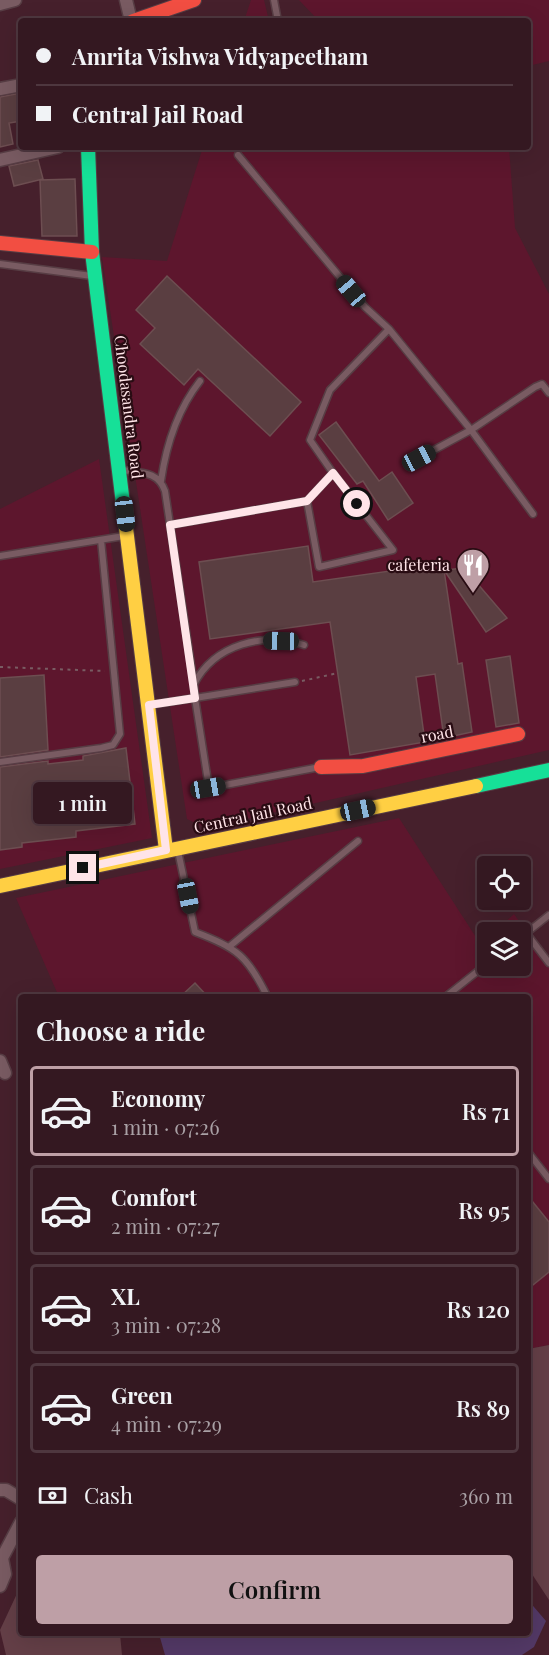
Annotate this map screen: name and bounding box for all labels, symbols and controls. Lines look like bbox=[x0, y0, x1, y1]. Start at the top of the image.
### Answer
text: Amrita Vishwa Vidyapeetham bbox=[72, 41, 369, 71]
text: Central Jail Road bbox=[72, 99, 243, 129]
car bbox=[333, 271, 369, 311]
street label: Choodasandra Road bbox=[110, 334, 149, 480]
car bbox=[399, 442, 439, 474]
route start bbox=[343, 490, 370, 517]
car bbox=[114, 495, 136, 533]
restaurant icon: cafeteria bbox=[455, 547, 491, 594]
place label: cafeteria bbox=[388, 554, 450, 575]
car bbox=[263, 632, 299, 650]
street label: road bbox=[419, 720, 455, 747]
car bbox=[189, 776, 227, 800]
callout: 1 min bbox=[34, 781, 132, 823]
text: 1 min bbox=[58, 789, 107, 816]
street label: Central Jail Road bbox=[192, 792, 314, 837]
car bbox=[339, 797, 377, 823]
route end bbox=[69, 854, 96, 881]
map controls bbox=[477, 856, 531, 976]
button: locate bbox=[477, 856, 531, 910]
car bbox=[176, 877, 200, 915]
button: layers bbox=[477, 922, 531, 976]
text: Choose a ride bbox=[36, 1012, 205, 1048]
text: Economy bbox=[111, 1083, 205, 1113]
icon: car bbox=[39, 1084, 93, 1138]
text: Rs 71 bbox=[462, 1096, 510, 1126]
text: 1 min · 07:26 bbox=[111, 1113, 220, 1140]
text: Comfort bbox=[111, 1182, 197, 1212]
icon: car bbox=[39, 1183, 93, 1237]
text: Rs 95 bbox=[458, 1195, 510, 1225]
text: 2 min · 07:27 bbox=[111, 1212, 220, 1239]
text: XL bbox=[111, 1281, 140, 1311]
icon: car bbox=[39, 1282, 93, 1336]
text: Rs 120 bbox=[446, 1294, 510, 1324]
text: 3 min · 07:28 bbox=[111, 1311, 221, 1338]
text: Green bbox=[111, 1380, 173, 1410]
icon: car bbox=[39, 1381, 93, 1435]
text: Rs 89 bbox=[456, 1393, 510, 1423]
text: 4 min · 07:29 bbox=[111, 1410, 222, 1437]
icon: cash bbox=[36, 1479, 69, 1512]
text: Cash bbox=[84, 1480, 133, 1510]
text: 360 m bbox=[459, 1482, 513, 1509]
button: Confirm bbox=[36, 1555, 513, 1624]

